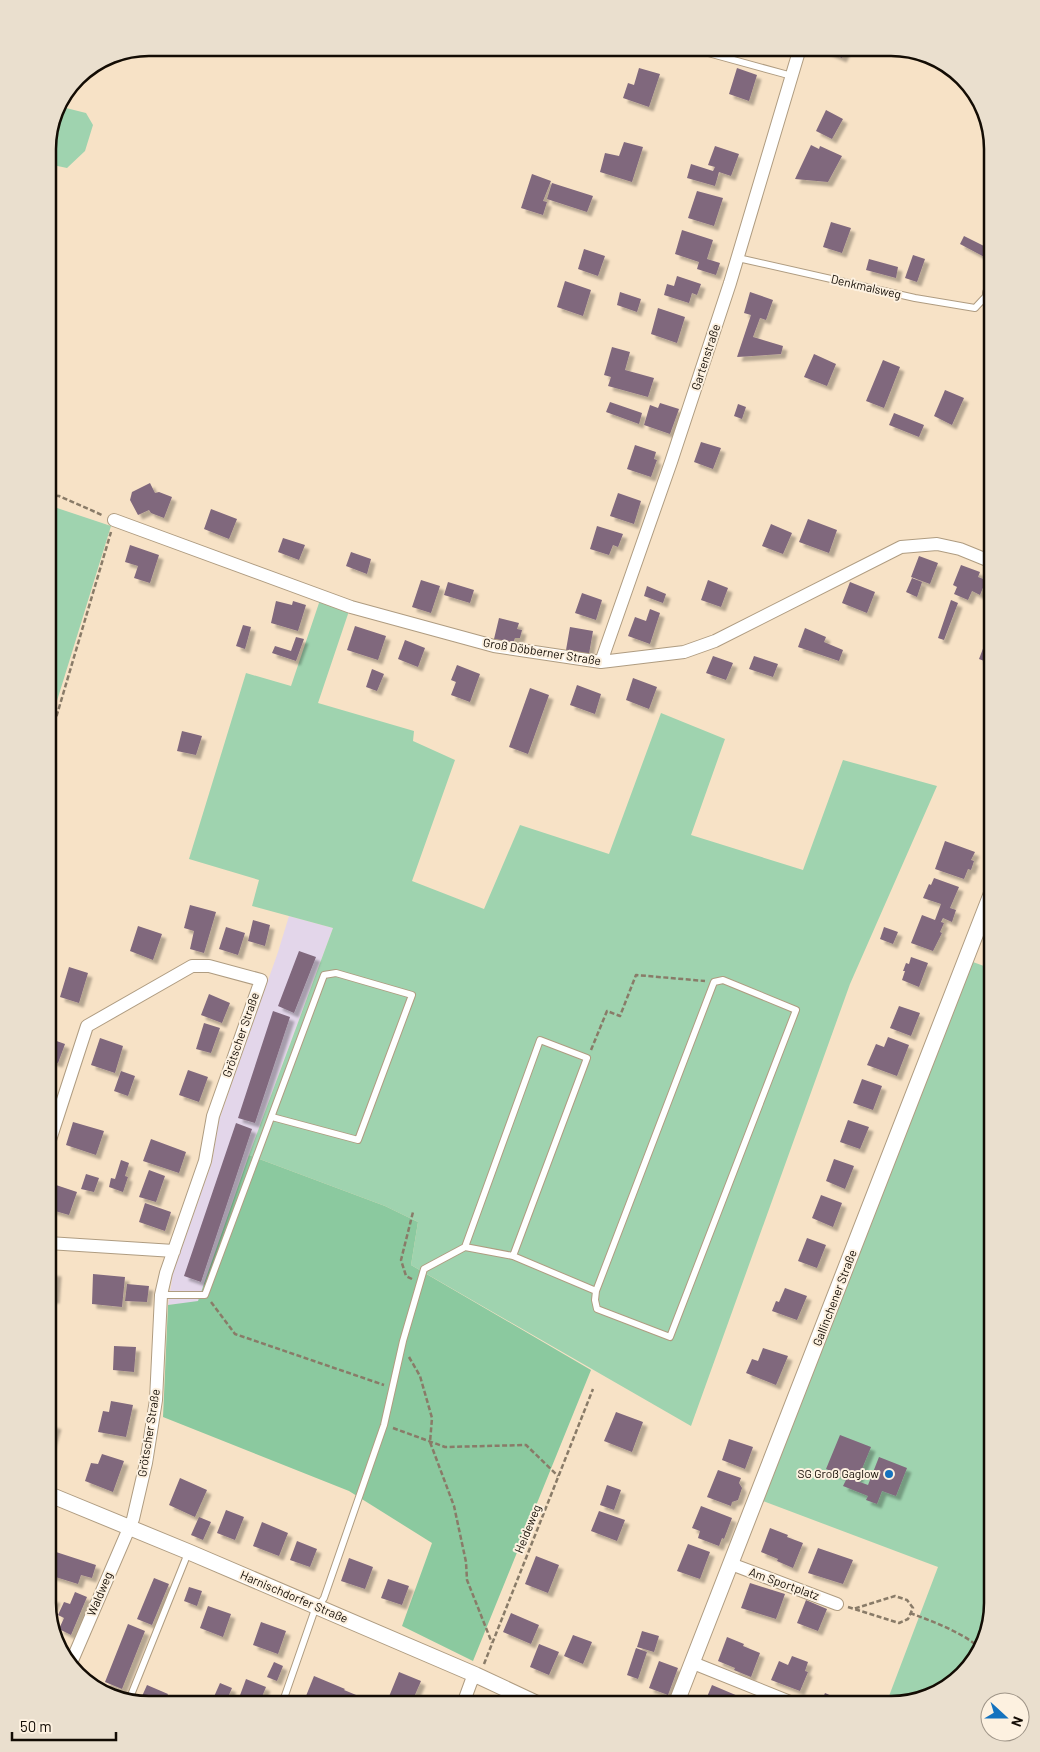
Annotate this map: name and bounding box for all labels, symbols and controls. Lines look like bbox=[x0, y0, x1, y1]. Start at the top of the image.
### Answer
street label: Denkmalsweg bbox=[830, 271, 903, 301]
street label: Gartenstraße bbox=[688, 322, 722, 392]
street label: Groß Döbberner Straße bbox=[482, 635, 602, 667]
street label: Grötscher Straße bbox=[219, 990, 261, 1079]
street label: Gallinchener Straße bbox=[809, 1248, 859, 1348]
street label: Grötscher Straße bbox=[134, 1388, 162, 1478]
place label: SG Groß Gaglow bbox=[797, 1466, 879, 1480]
marker: SG Groß Gaglow bbox=[883, 1468, 895, 1480]
street label: Heideweg bbox=[511, 1502, 543, 1555]
street label: Am Sportplatz bbox=[747, 1564, 821, 1602]
street label: Harnischdorfer Straße bbox=[238, 1567, 350, 1625]
street label: Waldweg bbox=[84, 1569, 115, 1618]
north arrow bbox=[980, 1692, 1030, 1742]
scale bar bbox=[12, 1710, 116, 1742]
text: N bbox=[1008, 1714, 1027, 1729]
text: 50 m bbox=[20, 1717, 52, 1735]

